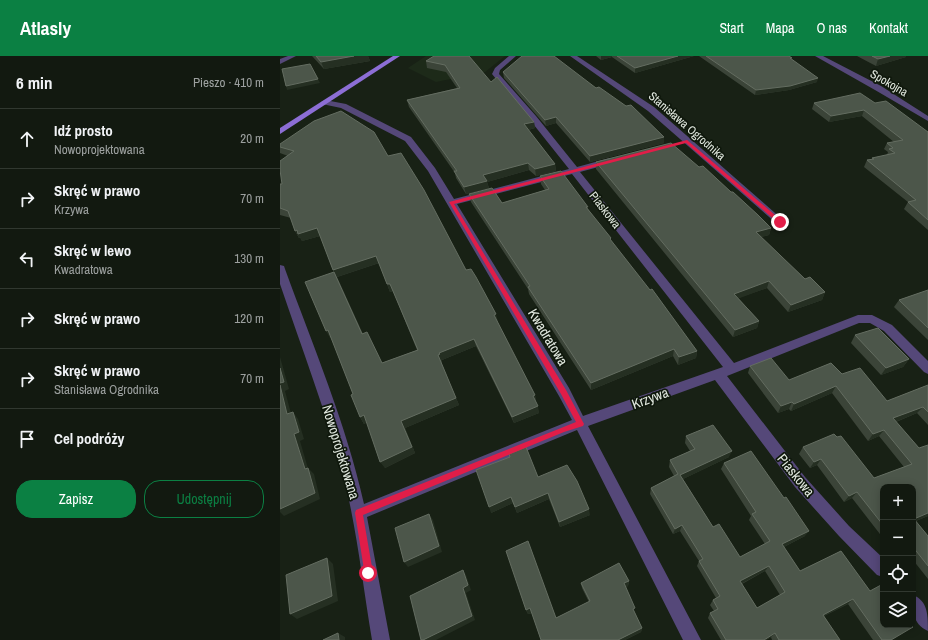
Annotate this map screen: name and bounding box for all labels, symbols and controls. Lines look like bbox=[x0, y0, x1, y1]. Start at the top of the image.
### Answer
text: Atlasly bbox=[20, 15, 71, 41]
text: Start bbox=[719, 19, 744, 37]
text: Mapa bbox=[766, 19, 794, 37]
text: O nas bbox=[816, 19, 847, 37]
text: Kontakt bbox=[869, 19, 908, 37]
street label: Spokojna bbox=[867, 66, 911, 100]
text: 6 min bbox=[16, 71, 52, 94]
text: Pieszo · 410 m bbox=[193, 74, 264, 91]
street label: Stanisława Ogrodnika bbox=[645, 88, 729, 164]
text: Idź prosto bbox=[54, 120, 113, 141]
icon: ahead bbox=[16, 128, 38, 150]
text: 20 m bbox=[240, 130, 264, 147]
text: Nowoprojektowana bbox=[54, 141, 145, 158]
text: Skręć w prawo bbox=[54, 180, 140, 201]
icon: right bbox=[16, 188, 38, 210]
street label: Piaskowa bbox=[586, 188, 625, 232]
text: 70 m bbox=[240, 190, 264, 207]
text: Krzywa bbox=[54, 201, 89, 218]
route end bbox=[771, 213, 789, 231]
text: Skręć w lewo bbox=[54, 240, 131, 261]
icon: left bbox=[16, 248, 38, 270]
text: 130 m bbox=[234, 250, 264, 267]
text: Kwadratowa bbox=[54, 261, 113, 278]
street label: Kwadratowa bbox=[524, 305, 572, 369]
icon: right bbox=[16, 308, 38, 330]
text: Skręć w prawo bbox=[54, 308, 140, 329]
text: 120 m bbox=[234, 310, 264, 327]
text: Skręć w prawo bbox=[54, 360, 140, 381]
icon: right bbox=[16, 368, 38, 390]
text: 70 m bbox=[240, 370, 264, 387]
text: Stanisława Ogrodnika bbox=[54, 381, 159, 398]
street label: Krzywa bbox=[629, 383, 671, 413]
street label: Nowoprojektowana bbox=[318, 403, 364, 502]
icon: arrive bbox=[16, 428, 38, 450]
text: Cel podróży bbox=[54, 428, 124, 449]
street label: Piaskowa bbox=[773, 450, 819, 500]
button: Zapisz bbox=[16, 480, 136, 518]
button: Udostępnij bbox=[144, 480, 264, 518]
map controls bbox=[880, 484, 916, 628]
button: + bbox=[880, 484, 916, 520]
button: − bbox=[880, 520, 916, 556]
button: locate bbox=[880, 556, 916, 592]
route start bbox=[359, 564, 377, 582]
button: layers bbox=[880, 592, 916, 628]

